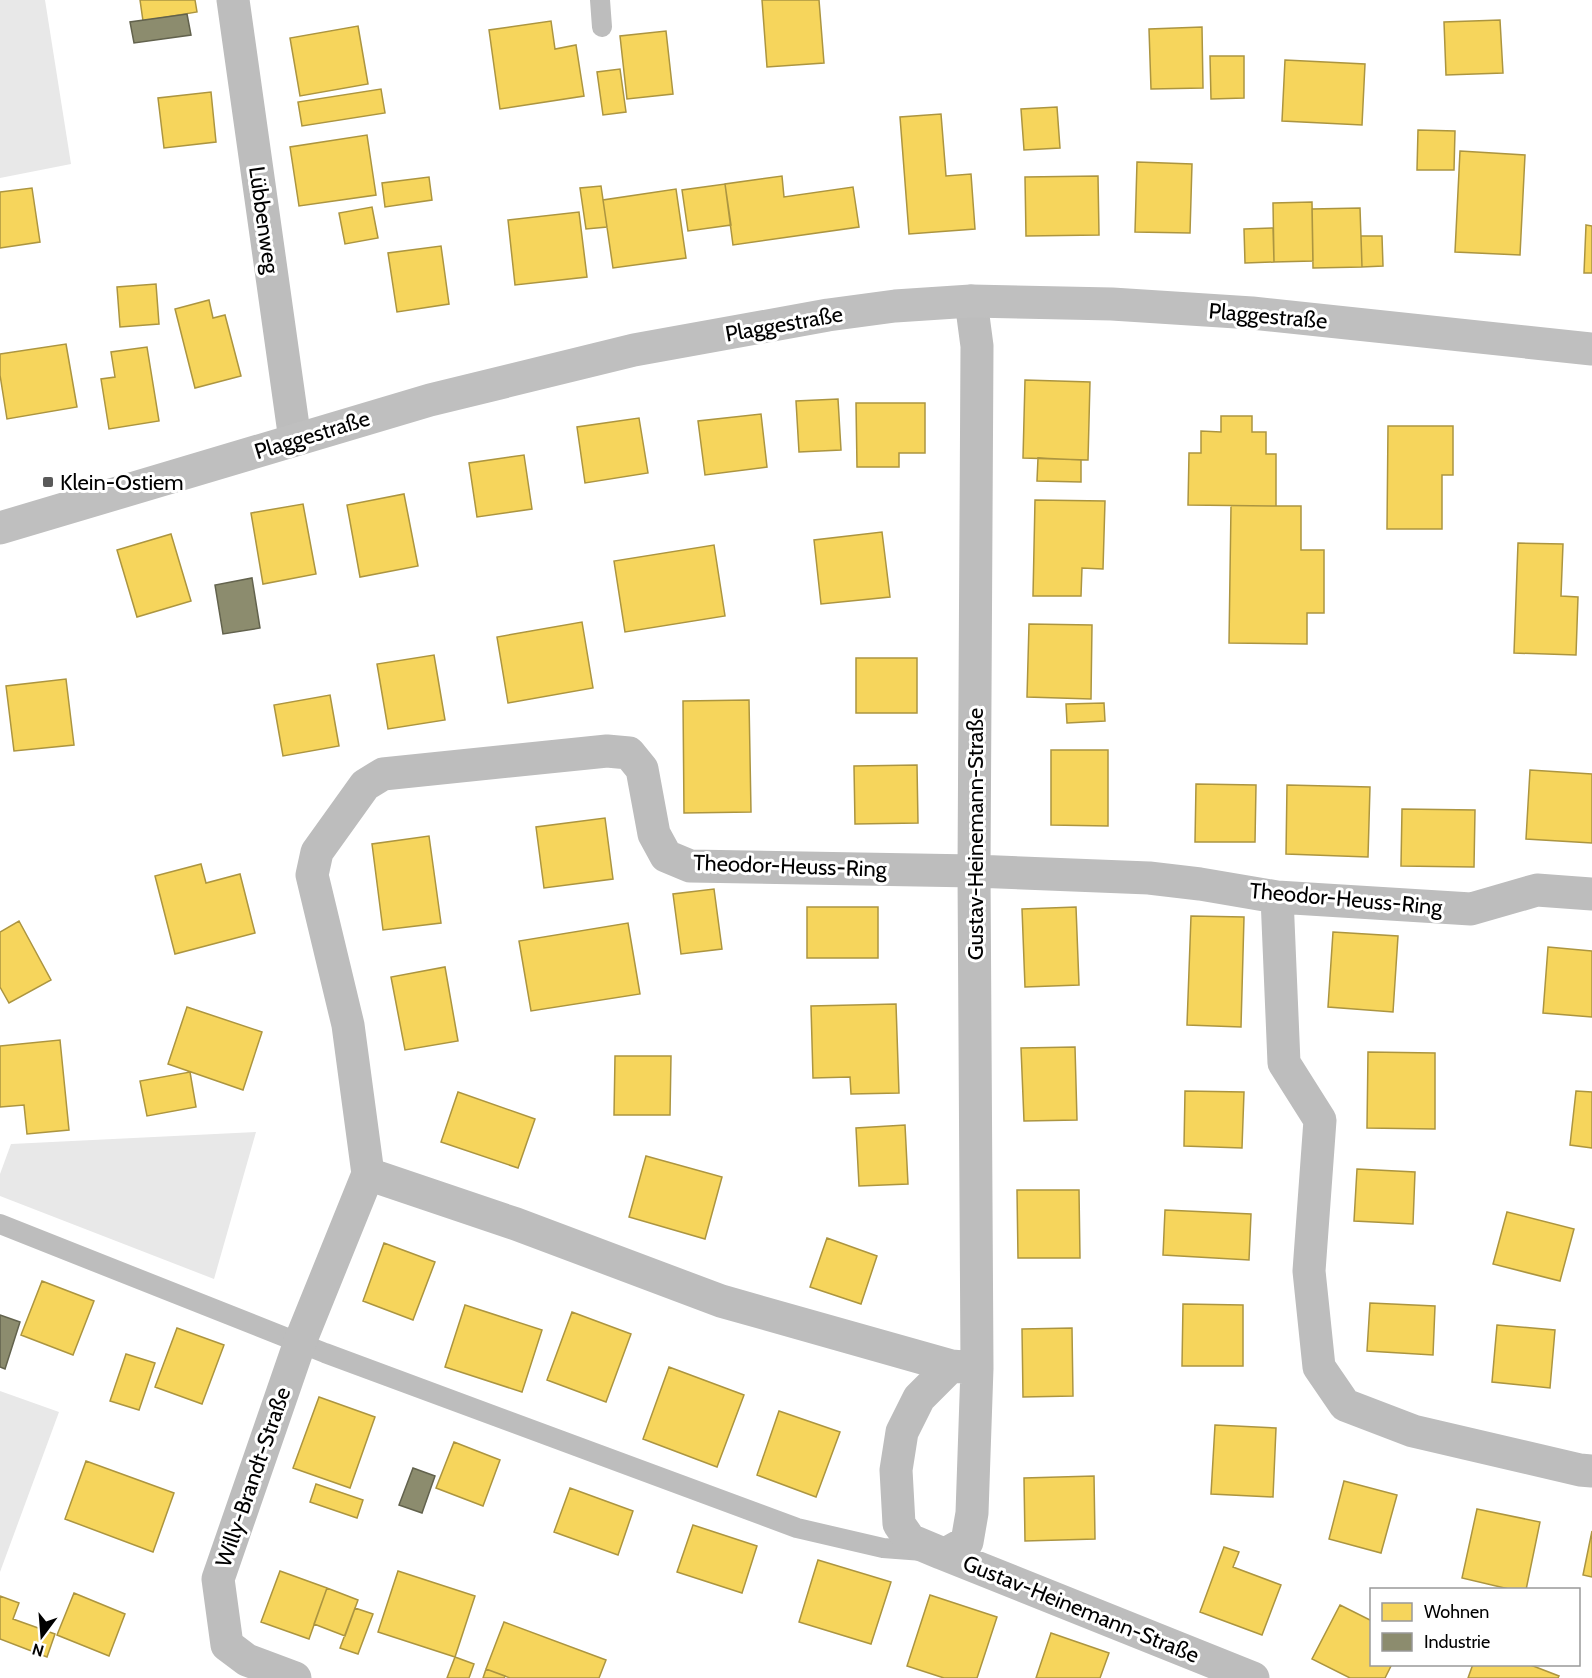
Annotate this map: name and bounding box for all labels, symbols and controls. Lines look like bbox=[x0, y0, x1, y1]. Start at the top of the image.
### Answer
street label: Lübbenweg bbox=[243, 165, 285, 277]
street label: Plaggestraße bbox=[1207, 297, 1329, 335]
street label: Plaggestraße bbox=[723, 300, 845, 348]
street label: Plaggestraße bbox=[251, 405, 373, 465]
place label: Klein-Ostiem bbox=[60, 469, 184, 496]
marker: Klein-Ostiem bbox=[41, 475, 55, 489]
street label: Gustav-Heinemann-Straße bbox=[962, 708, 989, 960]
street label: Theodor-Heuss-Ring bbox=[693, 849, 888, 883]
street label: Theodor-Heuss-Ring bbox=[1248, 877, 1445, 921]
street label: Willy-Brandt-Straße bbox=[210, 1383, 296, 1571]
street label: Gustav-Heinemann-Straße bbox=[959, 1549, 1203, 1669]
legend bbox=[1370, 1588, 1580, 1666]
text: Wohnen bbox=[1424, 1601, 1489, 1623]
north arrow bbox=[12, 1606, 72, 1666]
text: Industrie bbox=[1424, 1631, 1490, 1653]
text: N bbox=[30, 1639, 46, 1661]

